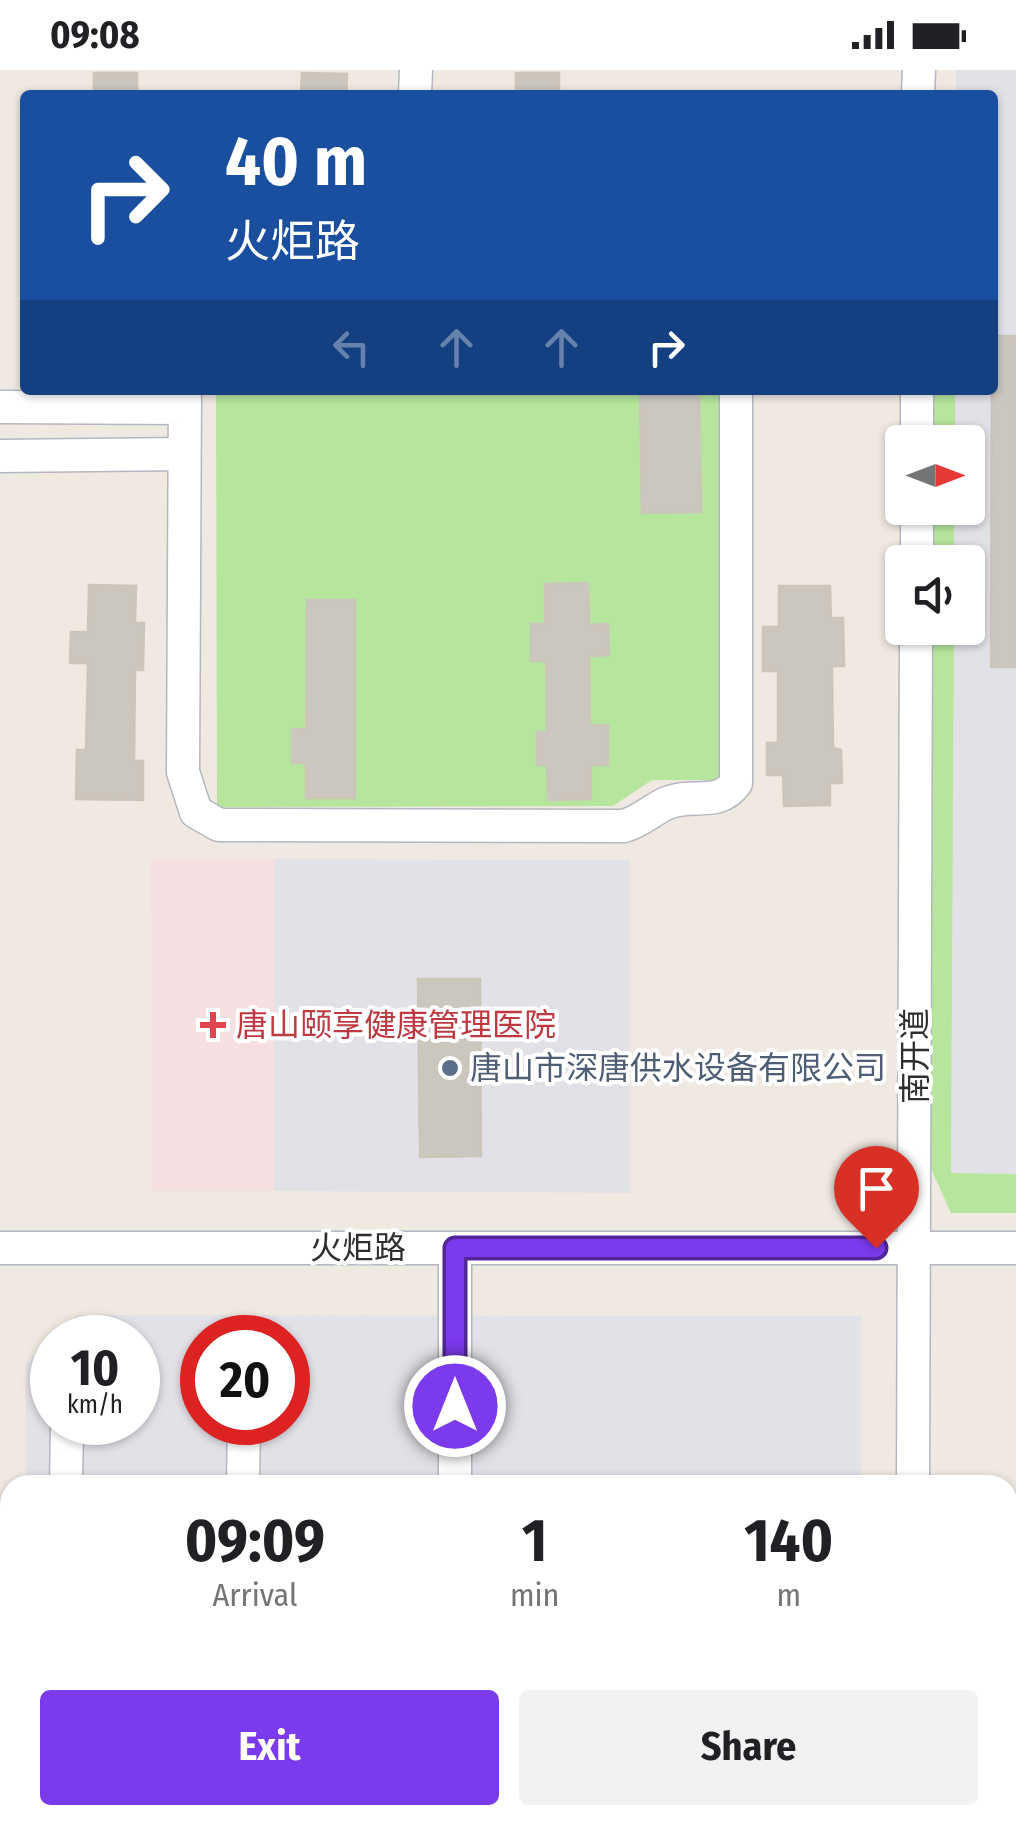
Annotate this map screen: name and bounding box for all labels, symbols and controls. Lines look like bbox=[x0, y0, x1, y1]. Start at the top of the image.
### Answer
text: 09:08 bbox=[50, 12, 140, 58]
text: 40 m bbox=[225, 120, 367, 204]
icon: right bbox=[60, 130, 190, 260]
text: 火炬路 bbox=[225, 215, 360, 269]
icon: left bbox=[324, 320, 379, 375]
icon: ahead bbox=[429, 320, 484, 375]
icon: ahead bbox=[534, 320, 589, 375]
icon: right bbox=[639, 320, 694, 375]
north arrow bbox=[885, 425, 985, 525]
map controls bbox=[885, 425, 985, 645]
button: sound bbox=[885, 545, 985, 645]
place label: 唐山颐享健康管理医院 bbox=[236, 1006, 556, 1044]
street label: 南开道 bbox=[896, 1008, 934, 1104]
marker: 唐山颐享健康管理医院 bbox=[200, 1012, 226, 1038]
place label: 唐山市深唐供水设备有限公司 bbox=[470, 1049, 886, 1087]
marker: 唐山市深唐供水设备有限公司 bbox=[439, 1057, 461, 1079]
pin bbox=[834, 1146, 919, 1249]
icon: arrive bbox=[849, 1161, 904, 1216]
street label: 火炬路 bbox=[310, 1229, 406, 1267]
speed limit sign: 20 bbox=[180, 1315, 310, 1445]
text: 10 bbox=[71, 1338, 119, 1398]
position arrow bbox=[403, 1354, 507, 1458]
text: km/h bbox=[67, 1390, 123, 1420]
text: 09:09 bbox=[185, 1505, 325, 1577]
text: 1 bbox=[522, 1505, 547, 1577]
text: 140 bbox=[744, 1505, 833, 1577]
text: Arrival bbox=[213, 1576, 297, 1614]
text: min bbox=[510, 1576, 559, 1614]
text: m bbox=[776, 1576, 801, 1614]
button: Exit bbox=[40, 1690, 499, 1805]
button: Share bbox=[519, 1690, 978, 1805]

